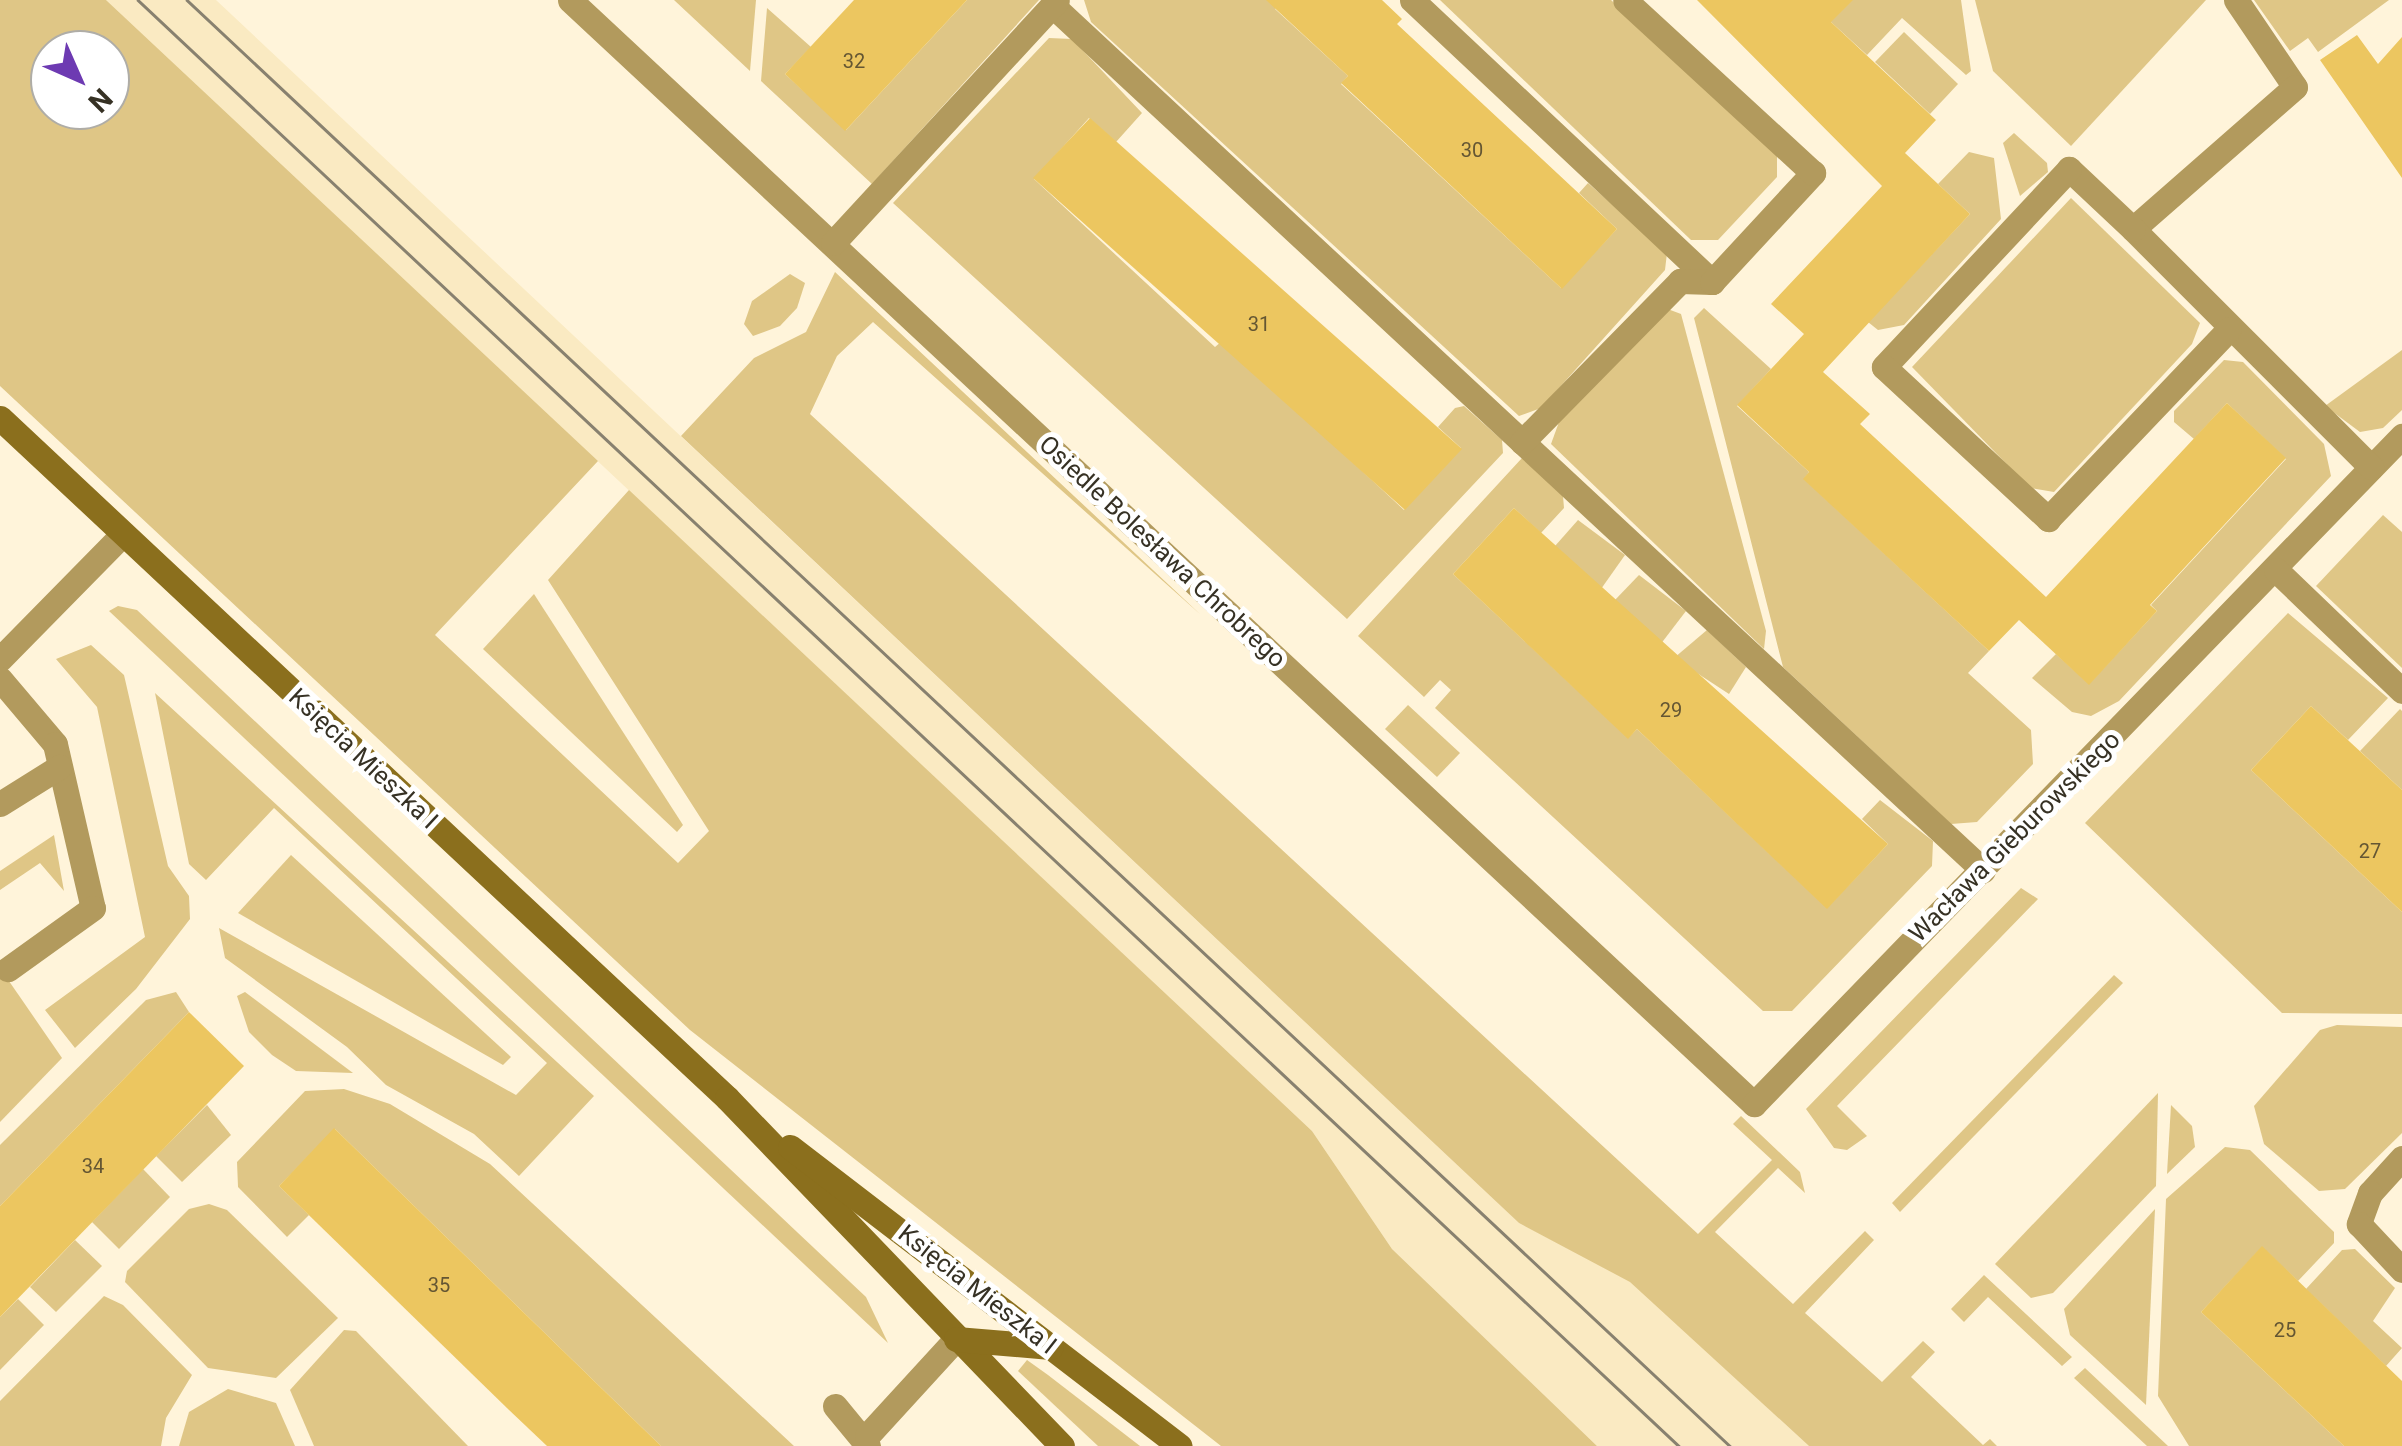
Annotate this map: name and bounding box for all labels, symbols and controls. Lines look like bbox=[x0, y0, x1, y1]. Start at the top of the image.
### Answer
north arrow bbox=[30, 30, 130, 130]
house number: 32 bbox=[843, 49, 865, 73]
text: N bbox=[82, 81, 119, 119]
house number: 30 bbox=[1461, 138, 1483, 162]
house number: 31 bbox=[1248, 312, 1270, 336]
street label: Osiedle Bolesława Chrobrego bbox=[1032, 430, 1292, 674]
street label: Księcia Mieszka I bbox=[282, 682, 444, 836]
house number: 29 bbox=[1660, 698, 1682, 722]
street label: Wacława Gieburowskiego bbox=[1903, 725, 2127, 949]
house number: 27 bbox=[2359, 839, 2381, 863]
house number: 34 bbox=[82, 1154, 104, 1178]
street label: Księcia Mieszka I bbox=[892, 1219, 1062, 1361]
house number: 35 bbox=[428, 1273, 450, 1297]
house number: 25 bbox=[2274, 1318, 2296, 1342]

